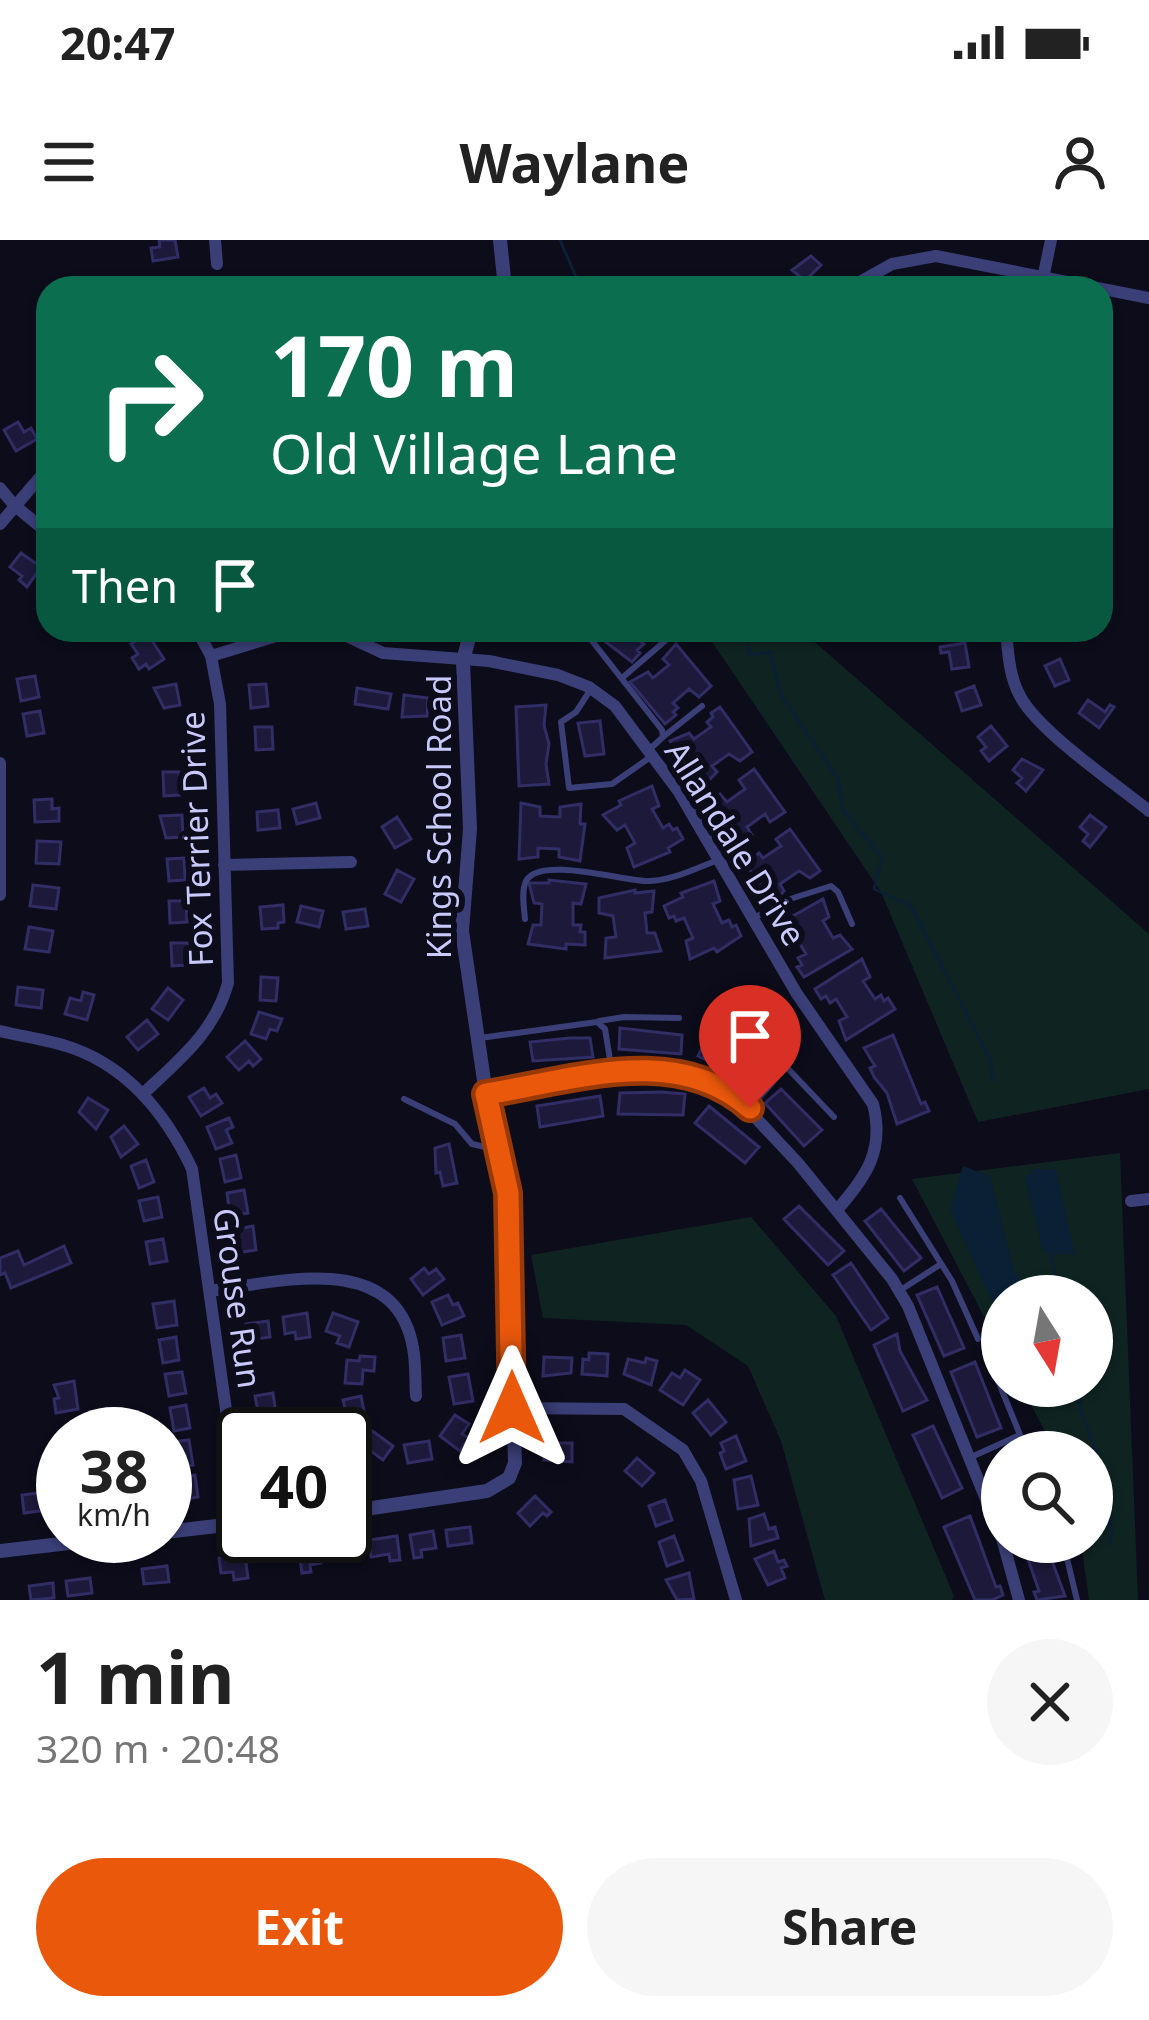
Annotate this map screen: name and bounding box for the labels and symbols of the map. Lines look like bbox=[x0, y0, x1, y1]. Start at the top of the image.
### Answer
street label: Kings School Road bbox=[416, 675, 461, 959]
street label: Fox Terrier Drive bbox=[169, 711, 223, 967]
street label: Allandale Drive bbox=[655, 732, 817, 954]
pin bbox=[699, 985, 801, 1108]
street label: Grouse Run bbox=[203, 1205, 273, 1391]
north arrow bbox=[981, 1275, 1113, 1407]
position arrow bbox=[449, 1345, 575, 1471]
speed limit sign: 40 bbox=[216, 1407, 372, 1563]

